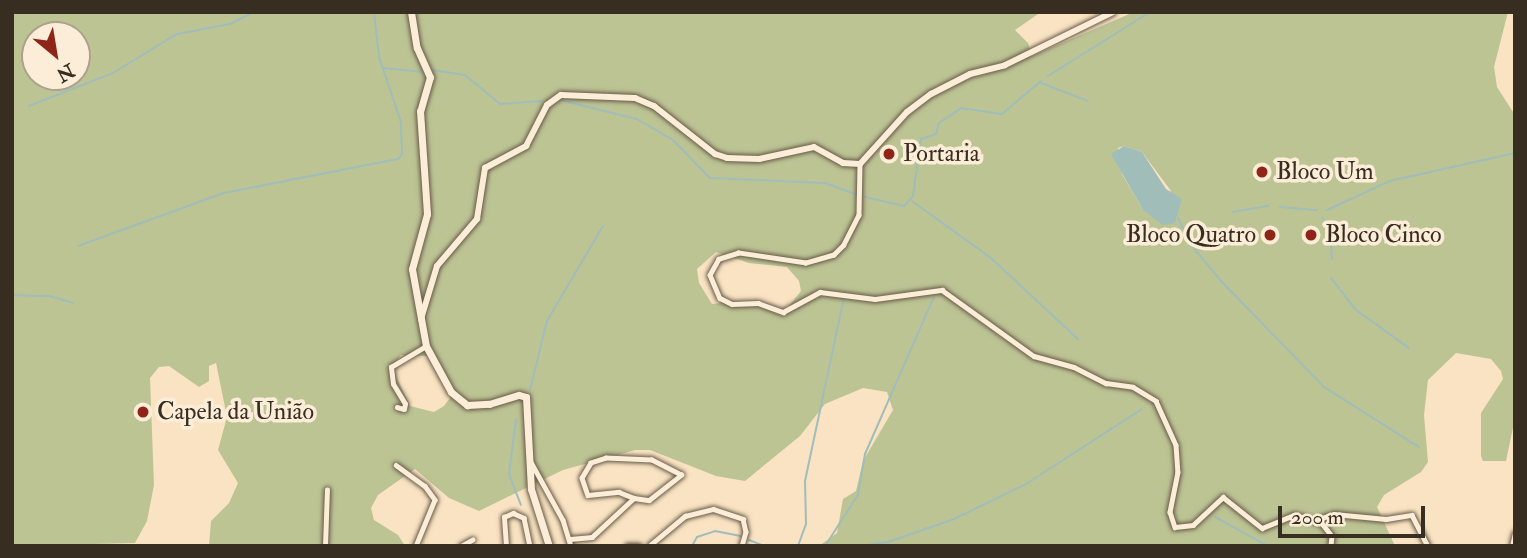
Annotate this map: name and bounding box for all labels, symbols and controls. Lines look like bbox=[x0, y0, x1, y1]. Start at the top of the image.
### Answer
north arrow bbox=[21, 21, 91, 91]
text: N bbox=[52, 58, 79, 87]
place label: Portaria bbox=[903, 140, 980, 168]
marker: Portaria bbox=[881, 146, 897, 162]
place label: Bloco Um bbox=[1276, 158, 1374, 186]
marker: Bloco Um bbox=[1254, 164, 1270, 180]
place label: Bloco Quatro bbox=[1126, 221, 1256, 249]
place label: Bloco Cinco bbox=[1325, 221, 1442, 249]
marker: Bloco Quatro bbox=[1262, 227, 1278, 243]
marker: Bloco Cinco bbox=[1303, 227, 1319, 243]
place label: Capela da União bbox=[157, 398, 314, 426]
marker: Capela da União bbox=[135, 404, 151, 420]
scale bar bbox=[1282, 491, 1429, 536]
text: 200 m bbox=[1291, 504, 1344, 531]

